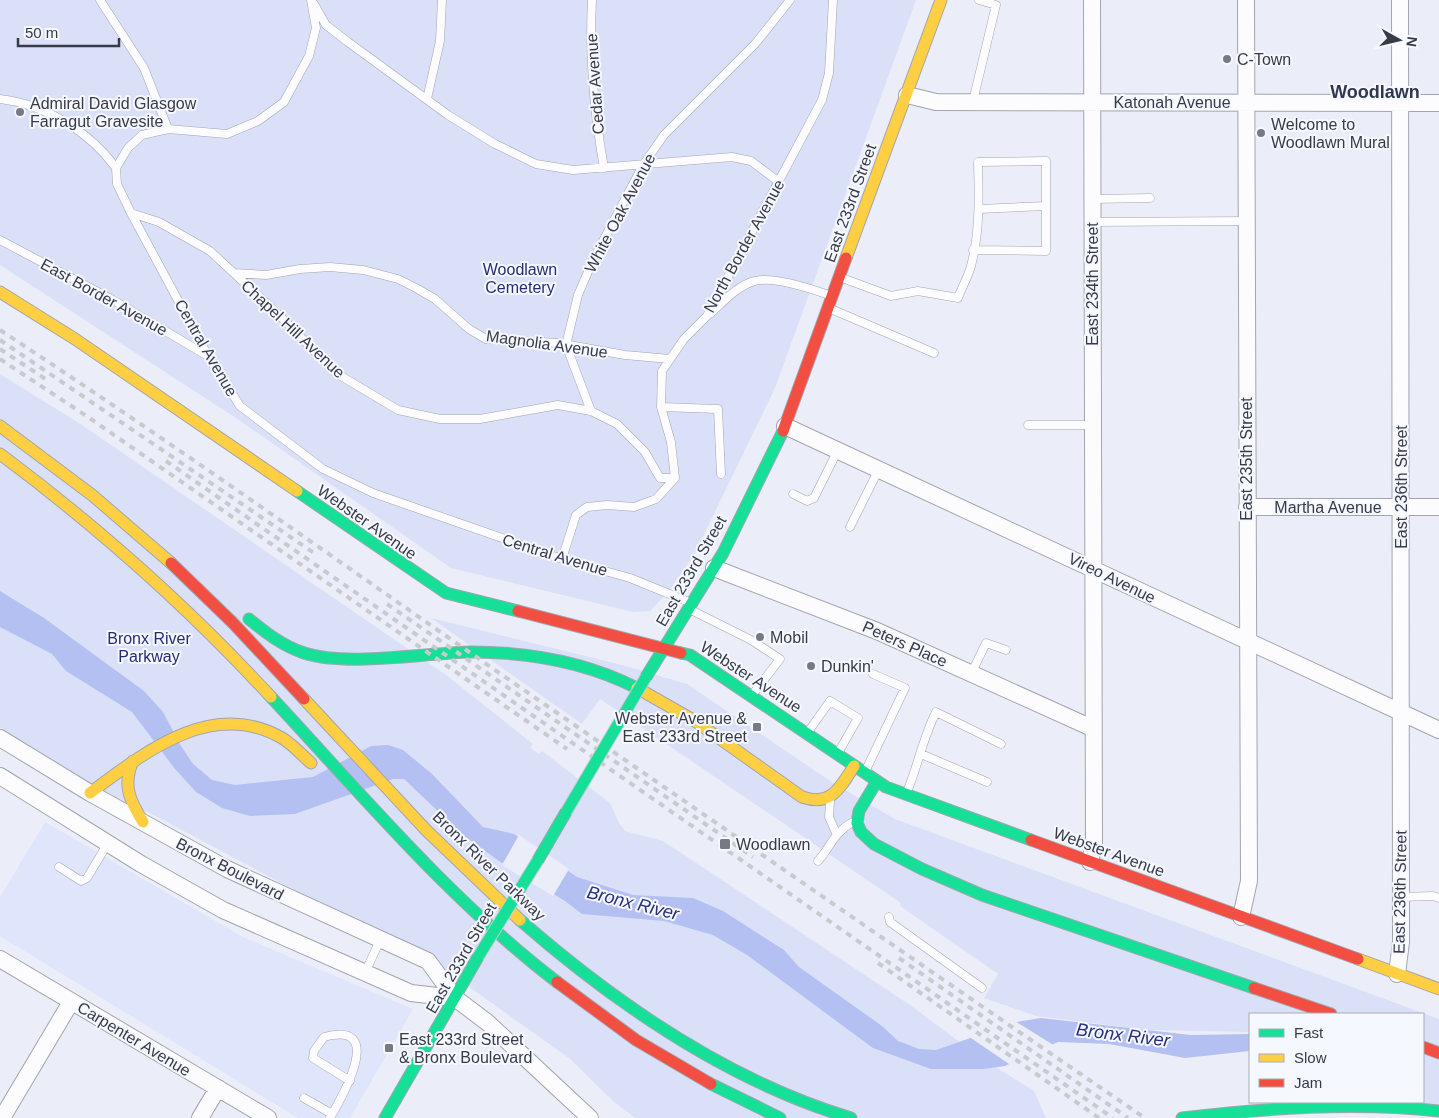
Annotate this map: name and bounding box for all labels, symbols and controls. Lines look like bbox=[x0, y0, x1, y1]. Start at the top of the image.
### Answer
scale bar bbox=[18, 15, 119, 47]
north arrow bbox=[1374, 15, 1424, 65]
text: 50 m bbox=[25, 24, 58, 41]
street label: Cedar Avenue bbox=[583, 33, 607, 135]
text: N bbox=[1403, 36, 1421, 48]
place label: C-Town bbox=[1237, 51, 1291, 68]
marker: C-Town bbox=[1221, 53, 1233, 65]
district label: Woodlawn bbox=[1330, 82, 1420, 102]
street label: Katonah Avenue bbox=[1113, 94, 1231, 111]
place label: Admiral David Glasgow Farragut Gravesite bbox=[30, 95, 197, 130]
marker: Admiral David Glasgow Farragut Gravesite bbox=[14, 106, 26, 118]
place label: Welcome to Woodlawn Mural bbox=[1271, 116, 1390, 151]
marker: Welcome to Woodlawn Mural bbox=[1255, 127, 1267, 139]
street label: East 233rd Street bbox=[821, 141, 879, 264]
street label: White Oak Avenue bbox=[581, 151, 659, 275]
street label: North Border Avenue bbox=[700, 177, 788, 315]
street label: East 234th Street bbox=[1084, 222, 1101, 346]
street label: East Border Avenue bbox=[38, 255, 170, 339]
park label: Woodlawn Cemetery bbox=[483, 261, 557, 296]
street label: Chapel Hill Avenue bbox=[238, 277, 348, 381]
street label: Central Avenue bbox=[171, 296, 241, 400]
street label: Magnolia Avenue bbox=[485, 327, 609, 361]
street label: East 235th Street bbox=[1238, 397, 1255, 521]
street label: East 236th Street bbox=[1393, 425, 1410, 549]
street label: Webster Avenue bbox=[314, 482, 420, 563]
street label: Martha Avenue bbox=[1274, 499, 1382, 516]
street label: East 233rd Street bbox=[653, 512, 730, 629]
street label: Central Avenue bbox=[500, 531, 610, 579]
street label: Vireo Avenue bbox=[1066, 550, 1158, 606]
street label: Peters Place bbox=[860, 618, 950, 670]
place label: Mobil bbox=[770, 629, 808, 646]
park label: Bronx River Parkway bbox=[107, 630, 191, 665]
marker: Mobil bbox=[754, 631, 766, 643]
street label: Webster Avenue bbox=[697, 638, 805, 716]
place label: Dunkin' bbox=[821, 658, 874, 675]
marker: Dunkin' bbox=[805, 660, 817, 672]
place label: Webster Avenue & East 233rd Street bbox=[615, 710, 748, 745]
marker: Webster Avenue & East 233rd Street bbox=[751, 721, 763, 733]
street label: Bronx River Parkway bbox=[429, 808, 549, 924]
street label: Webster Avenue bbox=[1051, 824, 1167, 880]
street label: East 236th Street bbox=[1390, 829, 1410, 954]
street label: Bronx Boulevard bbox=[173, 835, 287, 903]
place label: Woodlawn bbox=[736, 836, 810, 853]
marker: Woodlawn bbox=[718, 837, 732, 851]
water label: Bronx River bbox=[585, 882, 682, 924]
street label: East 233rd Street bbox=[423, 899, 500, 1016]
street label: Carpenter Avenue bbox=[74, 999, 194, 1079]
legend bbox=[1249, 1013, 1424, 1103]
water label: Bronx River bbox=[1075, 1019, 1172, 1051]
text: Fast bbox=[1294, 1024, 1324, 1041]
place label: East 233rd Street & Bronx Boulevard bbox=[399, 1031, 532, 1066]
marker: East 233rd Street & Bronx Boulevard bbox=[383, 1042, 395, 1054]
text: Slow bbox=[1294, 1049, 1327, 1066]
text: Jam bbox=[1294, 1074, 1322, 1091]

